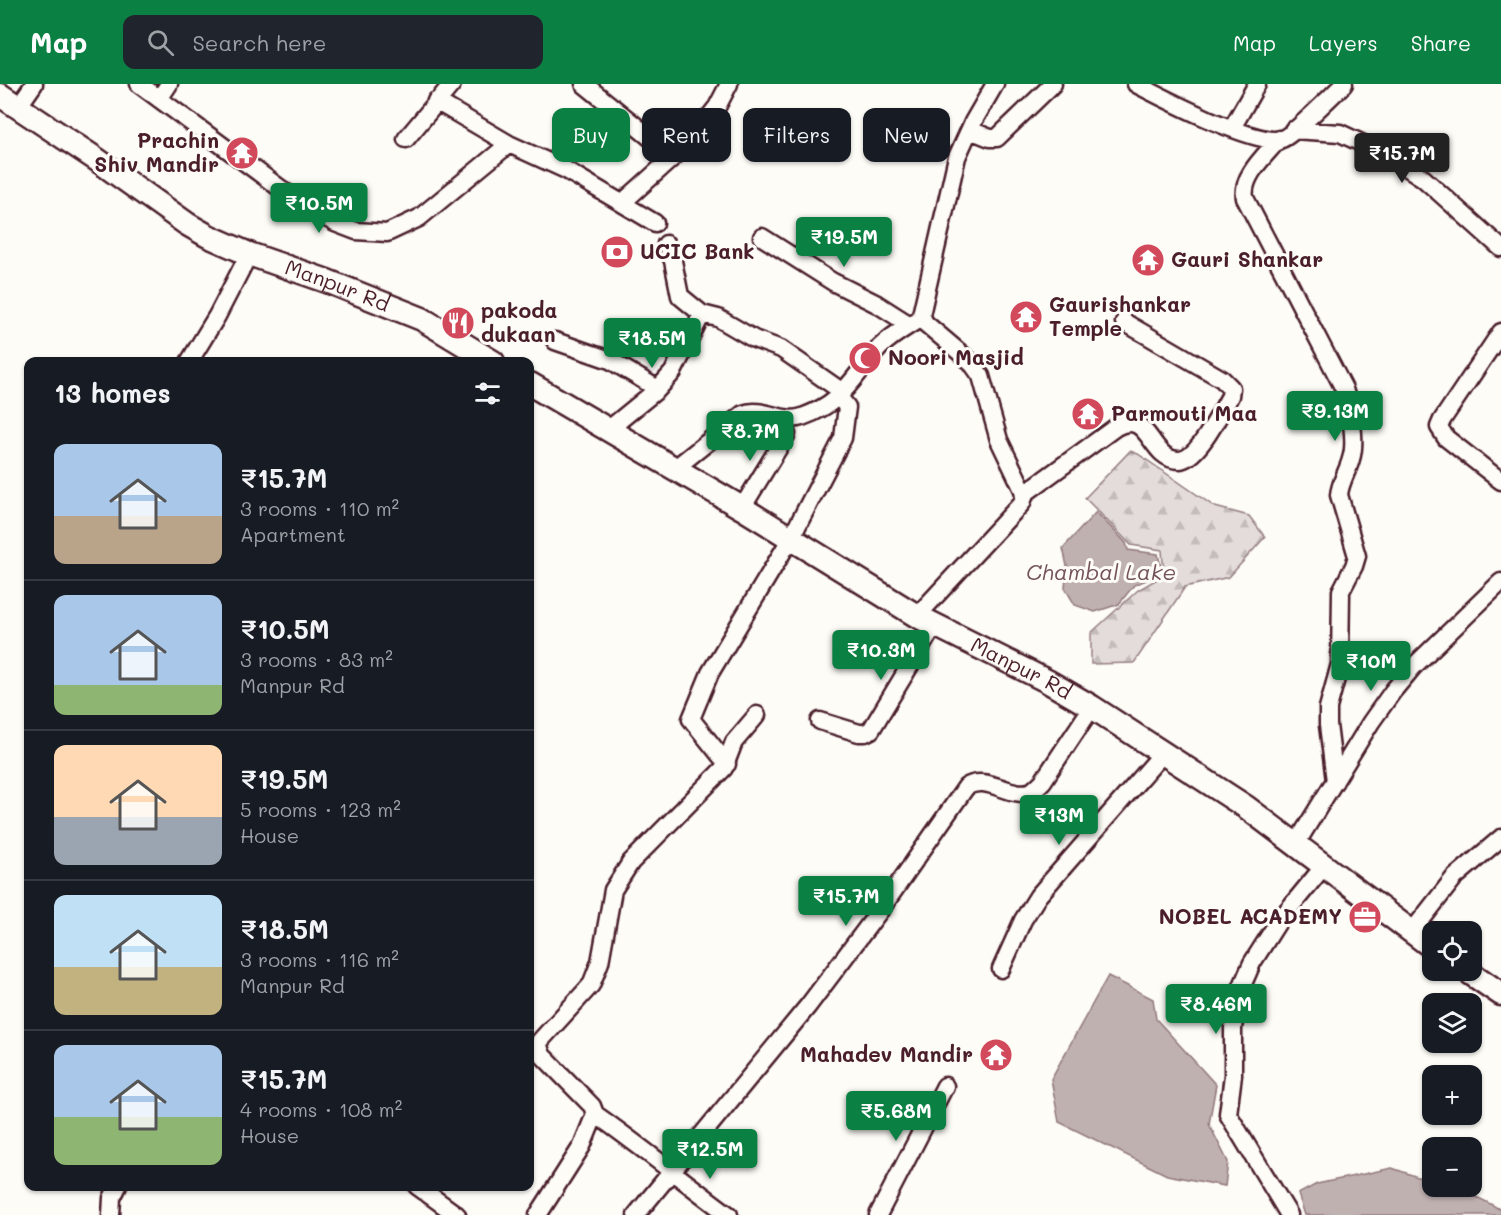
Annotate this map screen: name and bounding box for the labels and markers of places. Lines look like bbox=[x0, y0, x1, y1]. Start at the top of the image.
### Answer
place label: Prachin Shiv Mandir bbox=[94, 126, 219, 177]
pin: ₹15.7M bbox=[1353, 133, 1451, 184]
temple icon: Prachin Shiv Mandir bbox=[224, 135, 260, 171]
pin: ₹10.5M bbox=[270, 183, 368, 234]
pin: ₹19.5M bbox=[795, 217, 893, 268]
bank icon: UCIC Bank bbox=[599, 234, 635, 270]
place label: UCIC Bank bbox=[640, 237, 755, 264]
temple icon: Gauri Shankar bbox=[1130, 242, 1166, 278]
place label: Gauri Shankar bbox=[1171, 245, 1323, 272]
place label: Gaurishankar Temple bbox=[1049, 290, 1191, 341]
place label: pakoda dukaan bbox=[481, 296, 557, 347]
temple icon: Gaurishankar Temple bbox=[1008, 299, 1044, 335]
restaurant icon: pakoda dukaan bbox=[440, 305, 476, 341]
pin: ₹18.5M bbox=[603, 318, 701, 369]
mosque icon: Noori Masjid bbox=[847, 340, 883, 376]
place label: Noori Masjid bbox=[888, 343, 1024, 370]
pin: ₹9.13M bbox=[1286, 391, 1384, 442]
temple icon: Parmouti Maa bbox=[1070, 396, 1106, 432]
place label: Parmouti Maa bbox=[1111, 399, 1257, 426]
pin: ₹8.7M bbox=[708, 411, 792, 462]
pin: ₹10.3M bbox=[832, 630, 930, 681]
pin: ₹10M bbox=[1335, 641, 1407, 692]
pin: ₹13M bbox=[1023, 795, 1095, 846]
pin: ₹15.7M bbox=[797, 876, 895, 927]
office icon: NOBEL ACADEMY bbox=[1347, 899, 1383, 935]
place label: NOBEL ACADEMY bbox=[1159, 902, 1342, 929]
pin: ₹8.46M bbox=[1167, 984, 1265, 1035]
temple icon: Mahadev Mandir bbox=[978, 1037, 1014, 1073]
place label: Mahadev Mandir bbox=[800, 1040, 973, 1067]
pin: ₹5.68M bbox=[847, 1091, 945, 1142]
pin: ₹12.5M bbox=[661, 1129, 759, 1180]

